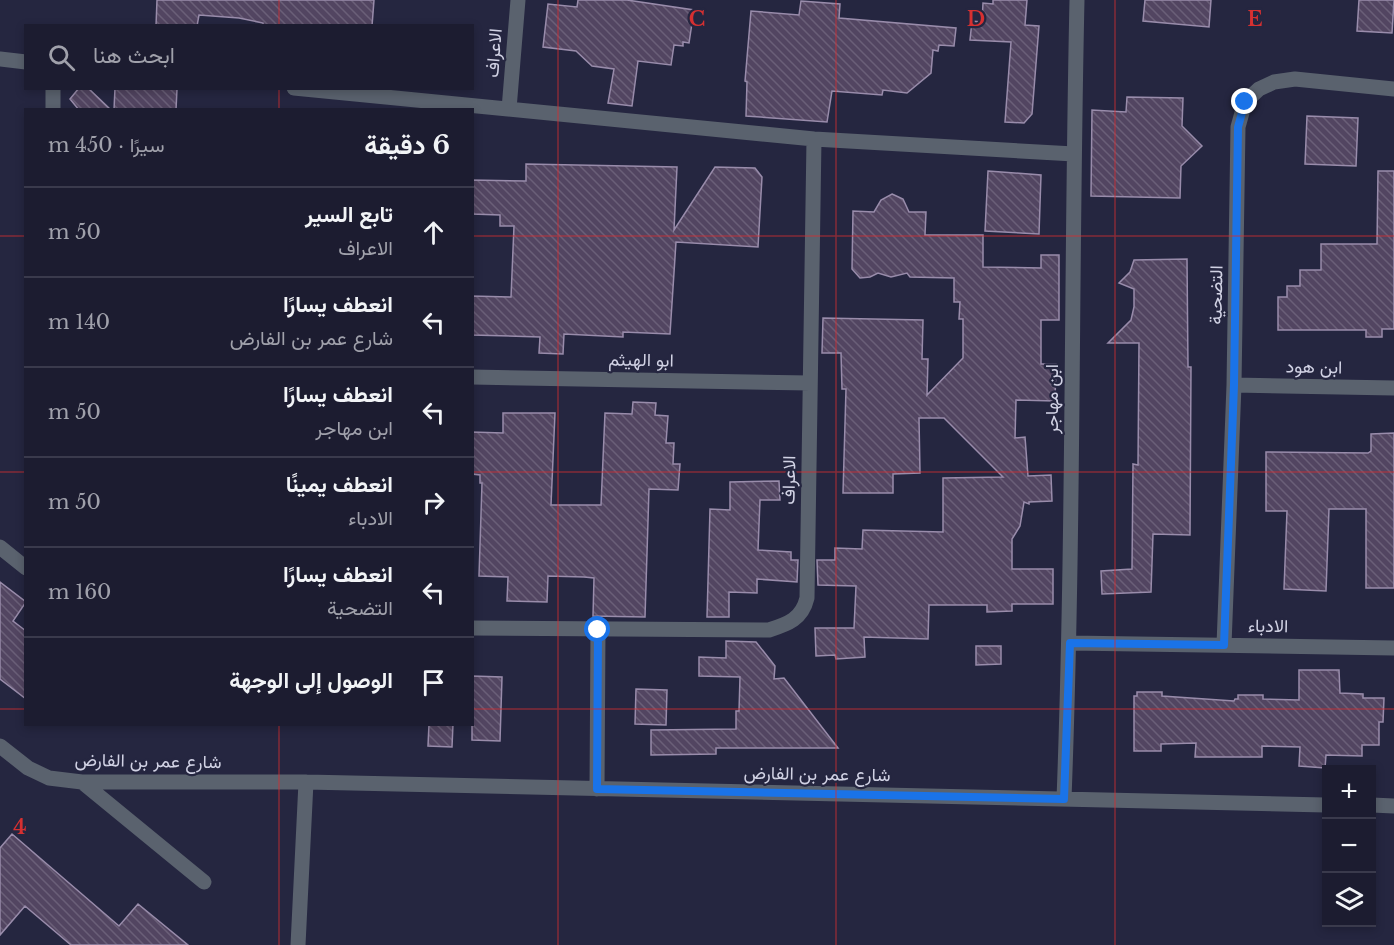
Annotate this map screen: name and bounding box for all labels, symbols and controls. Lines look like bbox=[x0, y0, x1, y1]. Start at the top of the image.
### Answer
text: C bbox=[689, 7, 705, 31]
text: D bbox=[967, 7, 985, 31]
text: E bbox=[1247, 7, 1263, 31]
search box bbox=[24, 24, 474, 90]
street label: الاعراف bbox=[481, 28, 507, 78]
icon: search bbox=[45, 41, 78, 74]
text: ابحث هنا bbox=[93, 42, 175, 69]
route end bbox=[1231, 88, 1257, 114]
text: 6 دقيقة bbox=[364, 129, 450, 161]
text: سيرًا · 450 m bbox=[48, 133, 164, 157]
text: تابع السير bbox=[305, 201, 393, 228]
icon: ahead bbox=[417, 216, 450, 249]
text: 50 m bbox=[48, 220, 101, 244]
text: الاعراف bbox=[338, 236, 393, 260]
street label: التضحية bbox=[1204, 265, 1228, 325]
text: انعطف يسارًا bbox=[283, 291, 393, 318]
icon: left bbox=[417, 306, 450, 339]
text: 140 m bbox=[48, 310, 110, 334]
text: شارع عمر بن الفارض bbox=[230, 326, 393, 350]
street label: ابو الهيثم bbox=[608, 348, 674, 373]
street label: ابن هود bbox=[1285, 356, 1343, 378]
street label: ابن مهاجر bbox=[1041, 364, 1063, 435]
text: انعطف يسارًا bbox=[283, 381, 393, 408]
icon: left bbox=[417, 396, 450, 429]
text: 50 m bbox=[48, 400, 101, 424]
text: ابن مهاجر bbox=[315, 416, 393, 440]
street label: الاعراف bbox=[778, 455, 800, 505]
text: انعطف يمينًا bbox=[286, 471, 393, 498]
icon: right bbox=[417, 486, 450, 519]
text: 50 m bbox=[48, 490, 101, 514]
text: الادباء bbox=[348, 506, 393, 530]
text: انعطف يسارًا bbox=[283, 561, 393, 588]
icon: left bbox=[417, 576, 450, 609]
text: 160 m bbox=[48, 580, 111, 604]
text: التضحية bbox=[327, 596, 393, 620]
street label: الادباء bbox=[1248, 615, 1288, 637]
route start bbox=[584, 616, 610, 642]
icon: arrive bbox=[417, 666, 450, 699]
text: الوصول إلى الوجهة bbox=[229, 667, 393, 694]
street label: شارع عمر بن الفارض bbox=[74, 749, 222, 774]
street label: شارع عمر بن الفارض bbox=[743, 762, 891, 787]
map controls bbox=[1322, 765, 1376, 927]
button: + bbox=[1322, 765, 1376, 819]
text: 4 bbox=[13, 815, 27, 839]
button: − bbox=[1322, 819, 1376, 873]
button: layers bbox=[1322, 873, 1376, 927]

